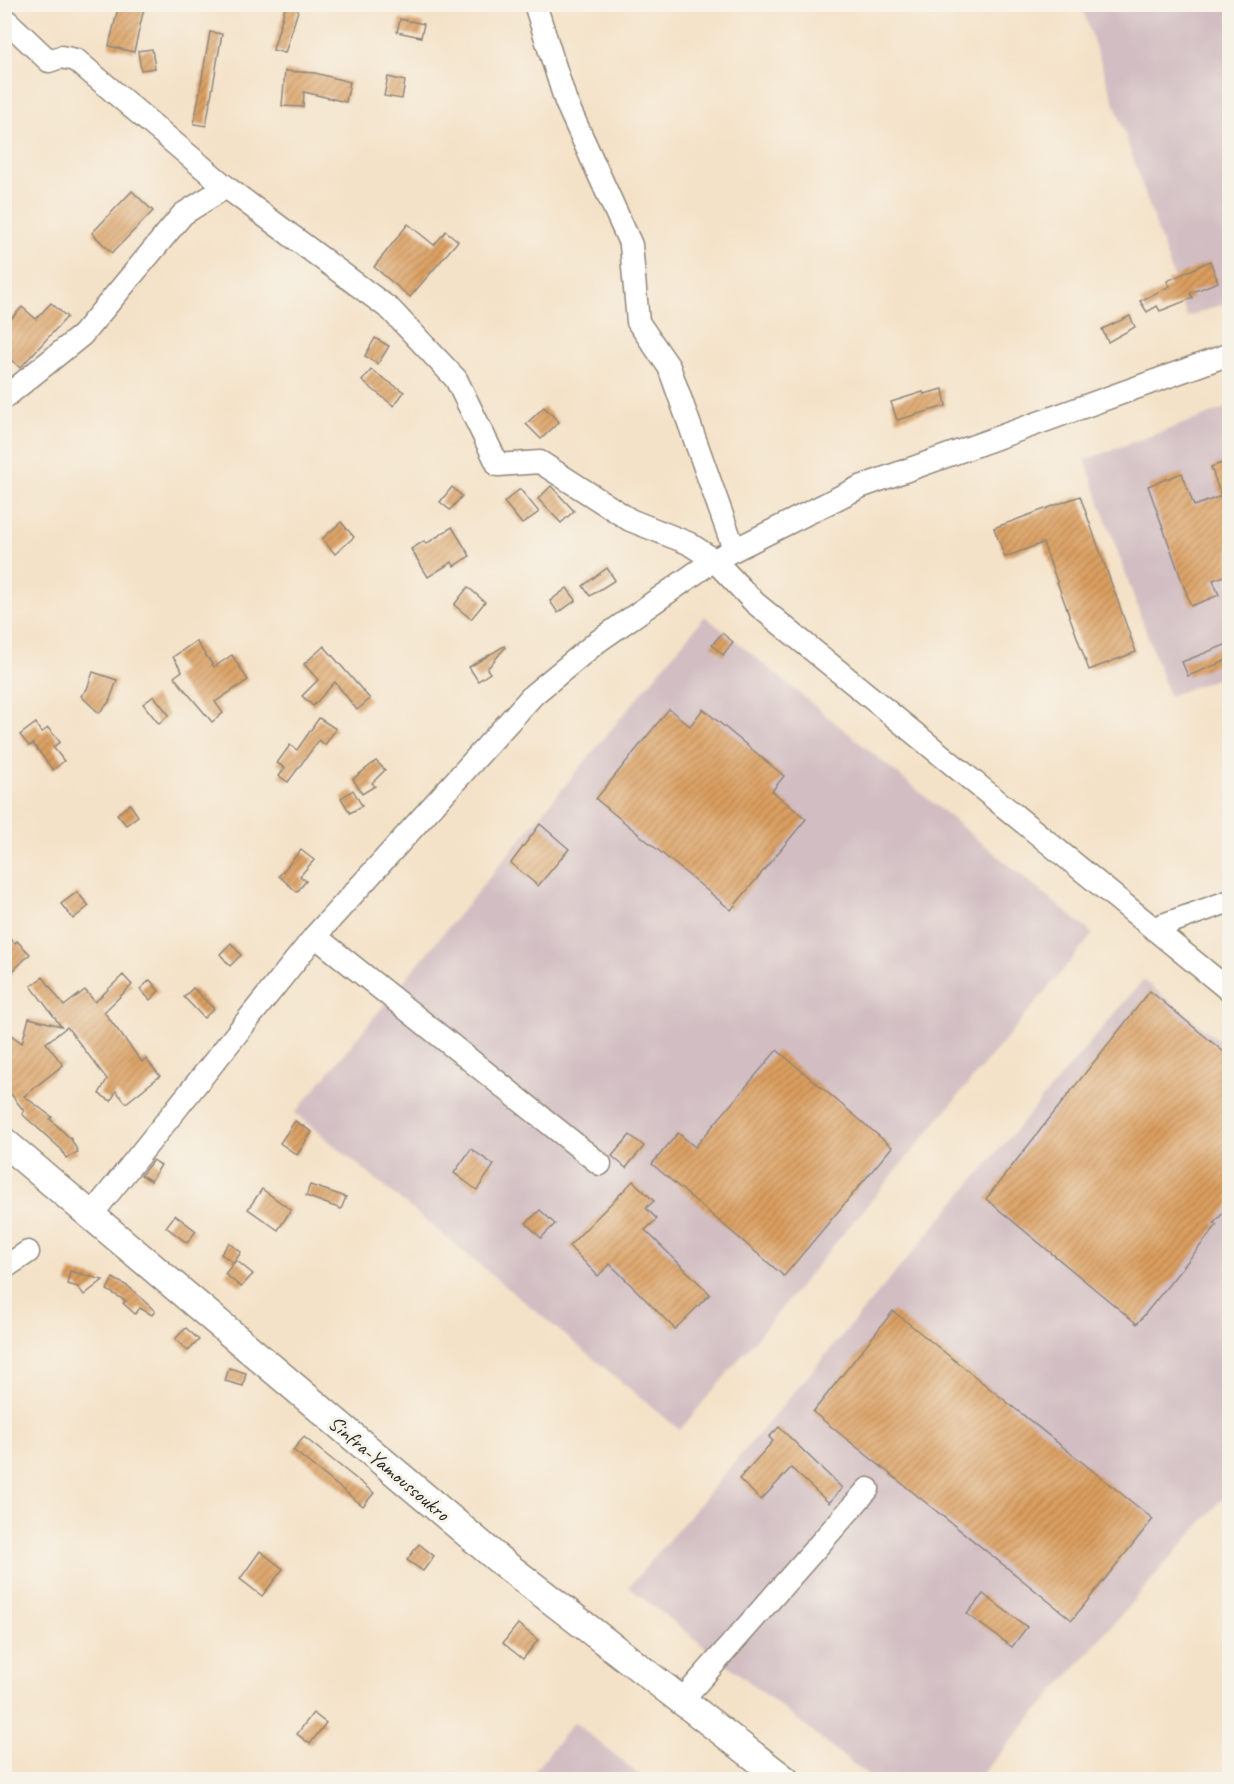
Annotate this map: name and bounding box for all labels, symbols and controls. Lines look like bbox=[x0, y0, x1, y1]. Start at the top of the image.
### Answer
street label: Sinfra-Yamoussoukro bbox=[323, 1410, 456, 1527]

